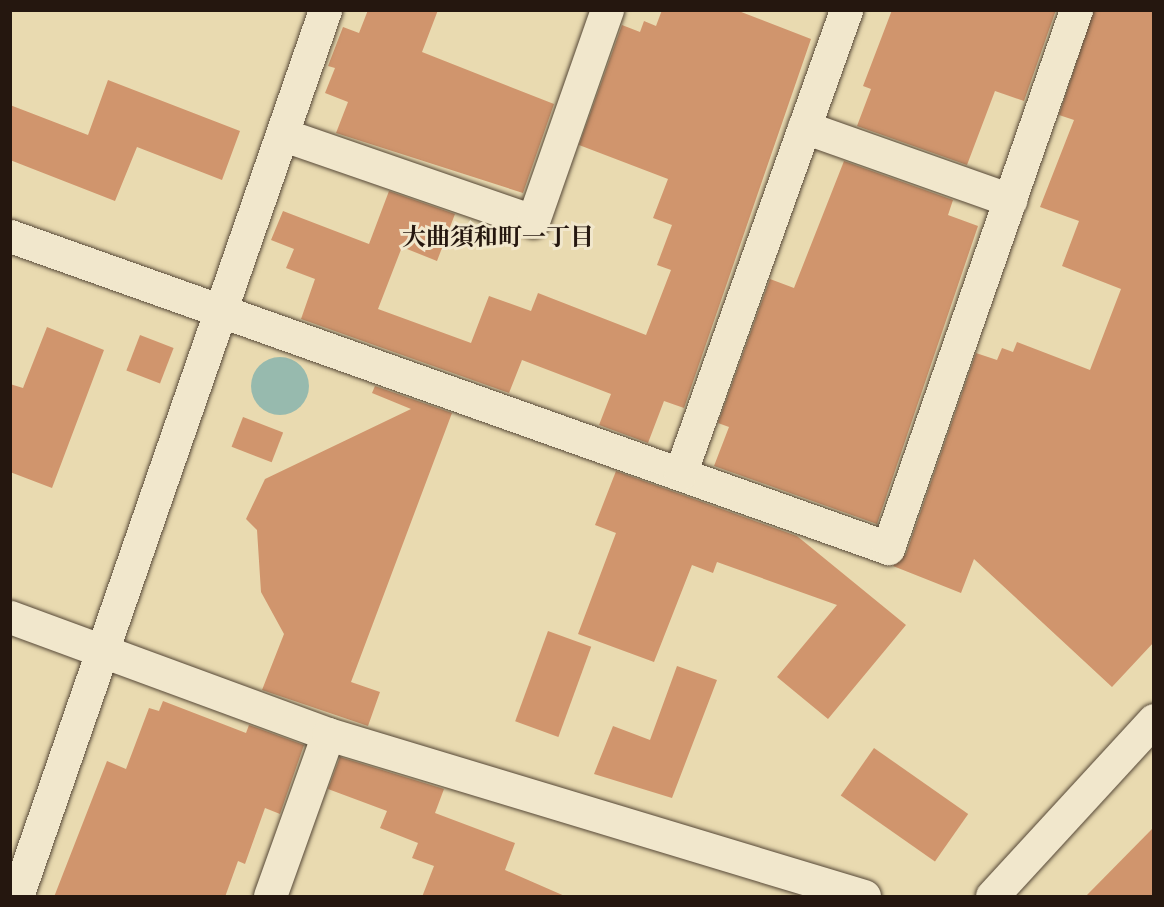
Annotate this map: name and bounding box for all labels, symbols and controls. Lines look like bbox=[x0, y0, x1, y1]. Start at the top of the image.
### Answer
district label: 大曲須和町一丁目 bbox=[402, 226, 594, 254]

